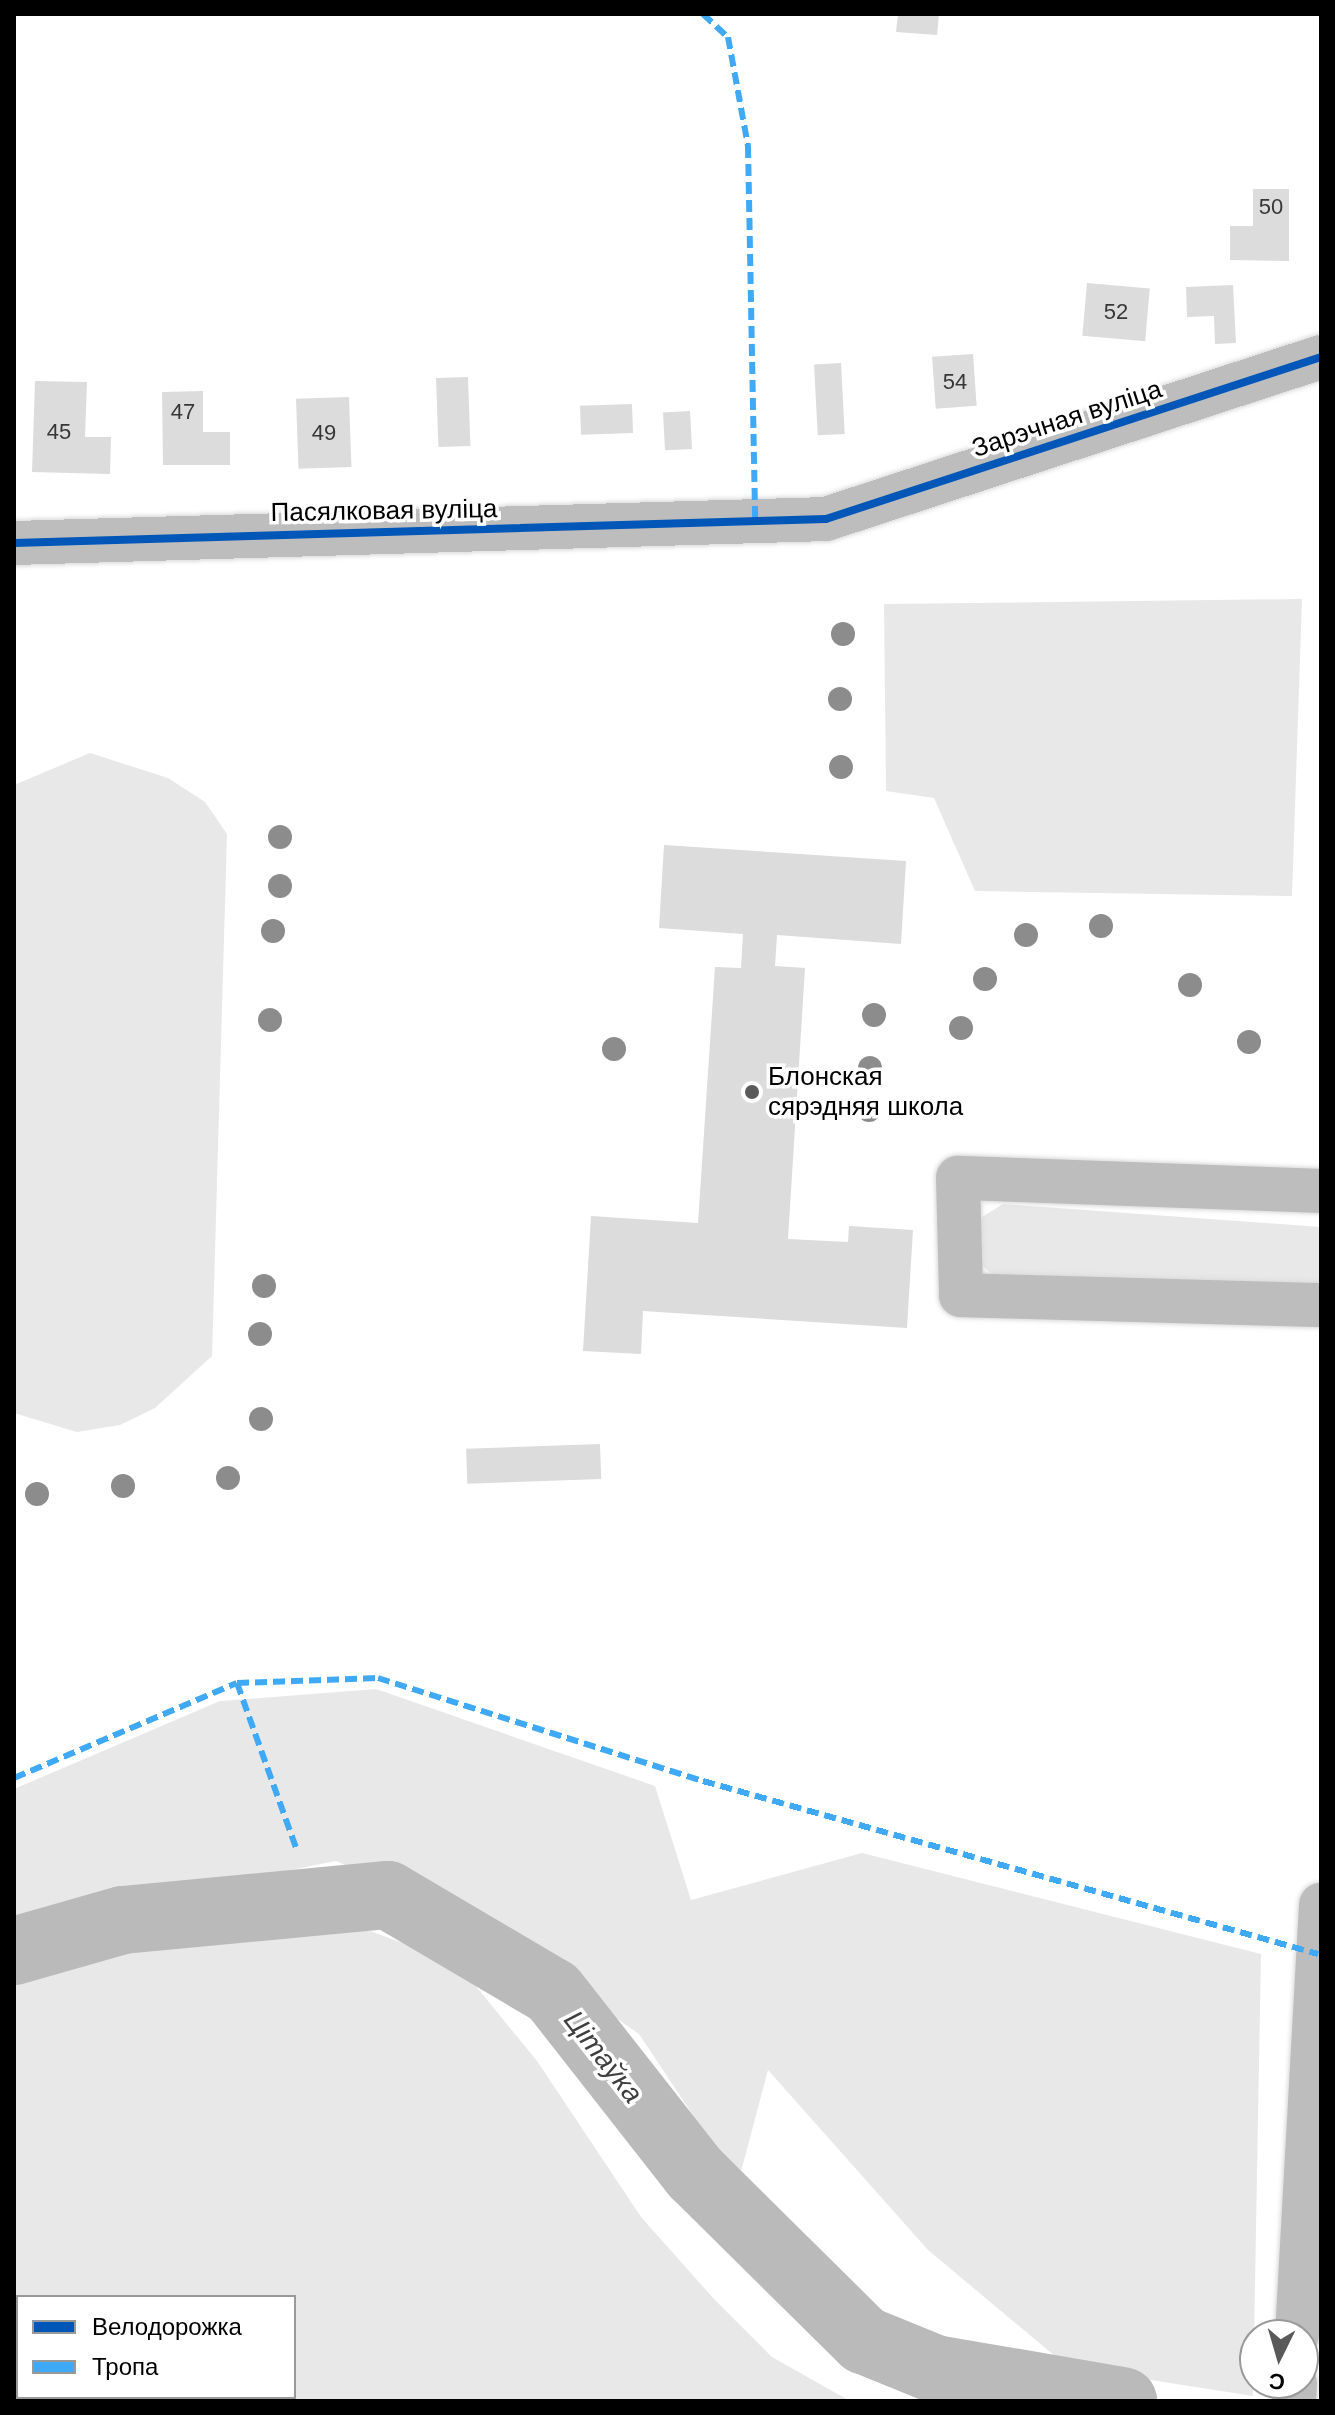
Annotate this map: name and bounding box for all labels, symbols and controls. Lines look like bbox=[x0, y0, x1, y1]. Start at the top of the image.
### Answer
house number: 50 bbox=[1259, 194, 1283, 220]
house number: 52 bbox=[1104, 299, 1128, 325]
house number: 54 bbox=[943, 369, 967, 395]
street label: Зарэчная вуліца bbox=[968, 374, 1166, 464]
house number: 47 bbox=[171, 399, 195, 425]
house number: 45 bbox=[47, 419, 71, 445]
house number: 49 bbox=[312, 420, 336, 446]
street label: Пасялковая вуліца bbox=[270, 493, 498, 529]
place label: Блонская сярэдняя школа bbox=[768, 1061, 963, 1122]
marker: Блонская сярэдняя школа bbox=[743, 1083, 761, 1101]
water label: Цітаўка bbox=[557, 2004, 649, 2110]
legend bbox=[16, 2295, 296, 2399]
text: Велодорожка bbox=[92, 2313, 242, 2340]
north arrow bbox=[1239, 2319, 1319, 2399]
text: Тропа bbox=[92, 2353, 158, 2380]
text: С bbox=[1268, 2368, 1286, 2395]

